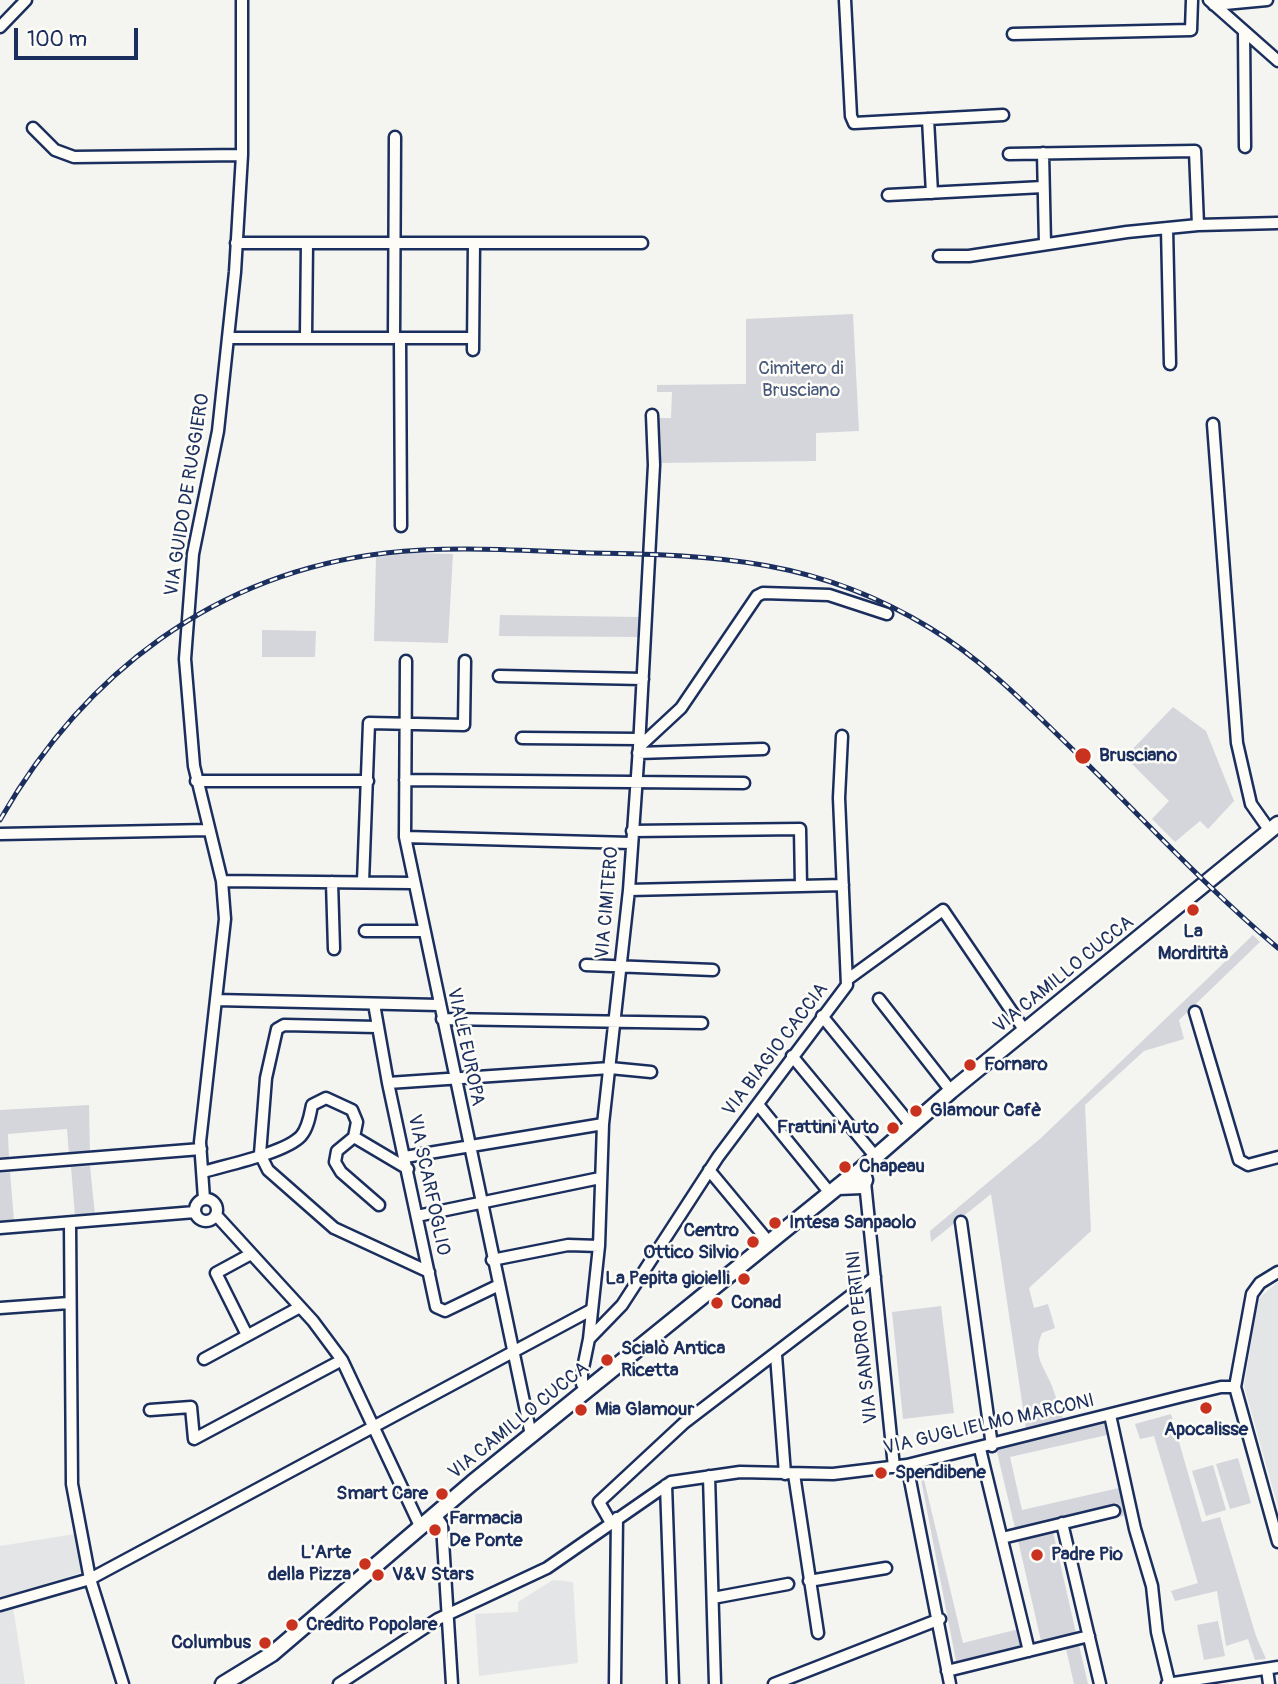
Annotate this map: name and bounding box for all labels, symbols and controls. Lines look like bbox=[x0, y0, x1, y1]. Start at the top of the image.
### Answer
scale bar bbox=[18, 14, 142, 58]
text: 100 m bbox=[27, 26, 87, 53]
park label: Cimitero di Brusciano bbox=[758, 358, 844, 402]
street label: VIA GUIDO DE RUGGIERO bbox=[161, 392, 215, 598]
place label: Brusciano bbox=[1099, 745, 1177, 767]
marker: Brusciano bbox=[1073, 746, 1093, 766]
street label: VIA CIMITERO bbox=[592, 846, 624, 960]
marker: La Morditità bbox=[1185, 902, 1201, 918]
street label: VIA CAMILLO CUCCA bbox=[989, 911, 1139, 1039]
place label: La Morditità bbox=[1158, 921, 1228, 965]
street label: VIA BIAGIO CACCIA bbox=[718, 979, 834, 1121]
street label: VIALE EUROPA bbox=[441, 986, 489, 1108]
place label: Fornaro bbox=[984, 1054, 1048, 1076]
marker: Fornaro bbox=[962, 1057, 978, 1073]
place label: Glamour Cafè bbox=[930, 1100, 1042, 1122]
marker: Glamour Cafè bbox=[908, 1103, 924, 1119]
street label: VIA SCARFOGLIO bbox=[402, 1112, 454, 1258]
place label: Frattini Auto bbox=[777, 1117, 879, 1139]
marker: Frattini Auto bbox=[885, 1120, 901, 1136]
place label: Chapeau bbox=[859, 1156, 925, 1178]
marker: Chapeau bbox=[837, 1159, 853, 1175]
place label: Intesa Sanpaolo bbox=[789, 1212, 916, 1234]
marker: Intesa Sanpaolo bbox=[767, 1215, 783, 1231]
place label: Centro Ottico Silvio bbox=[643, 1220, 739, 1264]
marker: Centro Ottico Silvio bbox=[745, 1234, 761, 1250]
street label: VIA SANDRO PERTINI bbox=[843, 1249, 883, 1425]
place label: La Pepita gioielli bbox=[605, 1268, 730, 1290]
marker: La Pepita gioielli bbox=[736, 1271, 752, 1287]
place label: Conad bbox=[731, 1292, 782, 1314]
marker: Conad bbox=[709, 1295, 725, 1311]
place label: Scialò Antica Ricetta bbox=[621, 1338, 725, 1382]
marker: Scialò Antica Ricetta bbox=[599, 1352, 615, 1368]
street label: VIA CAMILLO CUCCA bbox=[444, 1357, 594, 1485]
street label: VIA GUGLIELMO MARCONI bbox=[881, 1390, 1097, 1460]
place label: Mia Glamour bbox=[595, 1399, 694, 1421]
marker: Apocalisse bbox=[1198, 1400, 1214, 1416]
marker: Mia Glamour bbox=[573, 1402, 589, 1418]
place label: Apocalisse bbox=[1164, 1419, 1248, 1441]
place label: Spendibene bbox=[895, 1462, 986, 1484]
marker: Spendibene bbox=[873, 1465, 889, 1481]
place label: Smart Care bbox=[336, 1483, 428, 1505]
marker: Smart Care bbox=[434, 1486, 450, 1502]
place label: Farmacia De Ponte bbox=[449, 1508, 522, 1552]
marker: Farmacia De Ponte bbox=[427, 1522, 443, 1538]
place label: L'Arte della Pizza bbox=[268, 1542, 351, 1586]
place label: Padre Pio bbox=[1051, 1544, 1123, 1566]
marker: Padre Pio bbox=[1029, 1547, 1045, 1563]
marker: L'Arte della Pizza bbox=[357, 1556, 373, 1572]
place label: V&V Stars bbox=[392, 1564, 474, 1586]
marker: V&V Stars bbox=[370, 1567, 386, 1583]
place label: Credito Popolare bbox=[306, 1614, 437, 1636]
marker: Credito Popolare bbox=[284, 1617, 300, 1633]
place label: Columbus bbox=[171, 1632, 251, 1654]
marker: Columbus bbox=[257, 1635, 273, 1651]

